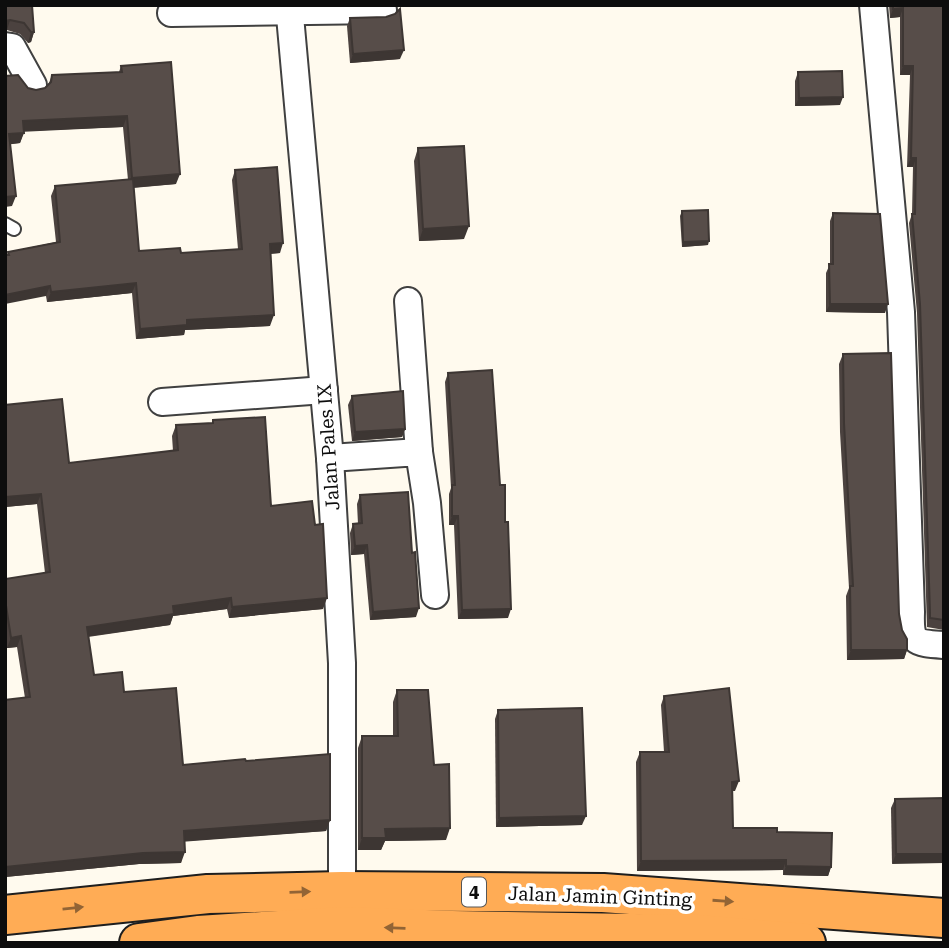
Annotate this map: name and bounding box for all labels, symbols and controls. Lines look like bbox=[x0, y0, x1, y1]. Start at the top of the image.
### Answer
street label: Jalan Pales IX bbox=[313, 383, 344, 511]
road number: 4 bbox=[462, 878, 486, 906]
street label: Jalan Jamin Ginting bbox=[508, 882, 693, 911]
one-way arrow bbox=[289, 886, 311, 897]
one-way arrow bbox=[712, 896, 734, 907]
one-way arrow bbox=[62, 902, 84, 913]
one-way arrow bbox=[384, 923, 406, 934]

